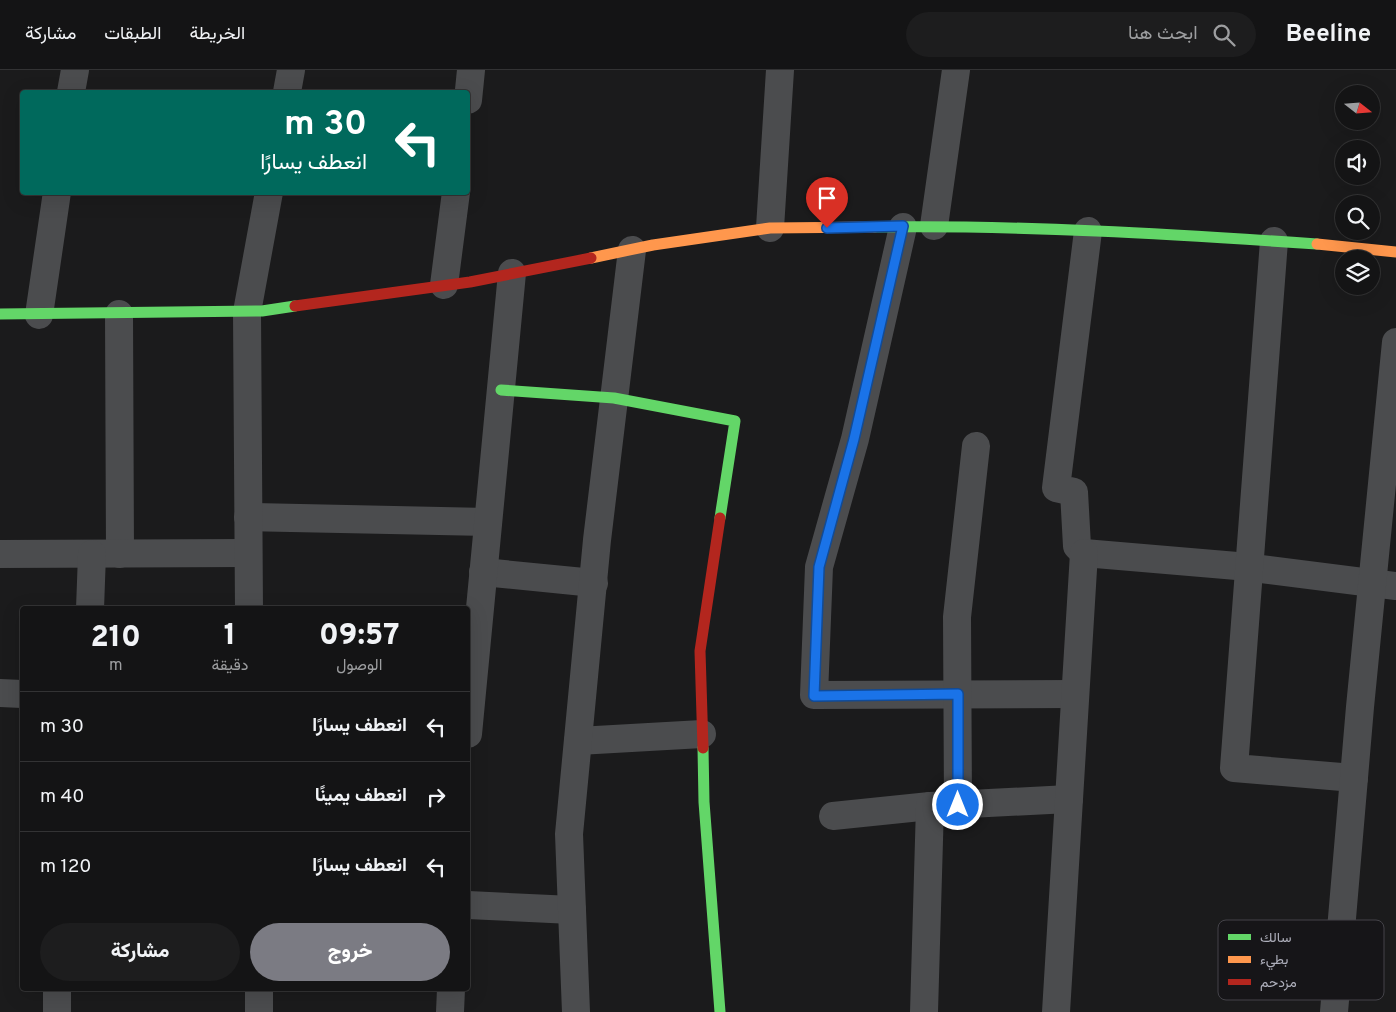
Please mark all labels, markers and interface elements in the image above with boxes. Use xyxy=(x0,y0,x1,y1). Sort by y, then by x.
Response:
search box xyxy=(906,12,1256,57)
text: Beeline xyxy=(1286,20,1371,50)
icon: search xyxy=(1210,21,1238,49)
text: ابحث هنا xyxy=(1128,22,1198,46)
text: مشاركة xyxy=(25,23,76,46)
text: الطبقات xyxy=(104,23,161,46)
text: الخريطة xyxy=(189,23,245,46)
north arrow xyxy=(1335,85,1380,130)
map controls xyxy=(1335,85,1380,295)
text: 30 m xyxy=(284,103,367,147)
icon: left xyxy=(385,110,450,175)
button: sound xyxy=(1335,140,1380,185)
text: انعطف يسارًا xyxy=(260,150,367,177)
pin xyxy=(806,177,848,228)
icon: arrive xyxy=(813,184,841,212)
button: search xyxy=(1335,195,1380,240)
button: layers xyxy=(1335,250,1380,295)
text: 1 xyxy=(224,618,236,655)
text: 09:57 xyxy=(319,618,400,655)
text: 210 xyxy=(91,620,141,657)
text: m xyxy=(109,656,123,676)
text: دقيقة xyxy=(211,656,249,676)
text: الوصول xyxy=(336,656,382,676)
icon: left xyxy=(422,713,450,741)
text: انعطف يسارًا xyxy=(312,714,407,738)
text: 30 m xyxy=(40,715,84,739)
position arrow xyxy=(931,778,983,830)
icon: right xyxy=(422,783,450,811)
text: انعطف يمينًا xyxy=(315,784,407,808)
text: 40 m xyxy=(40,785,85,809)
icon: left xyxy=(422,853,450,881)
text: انعطف يسارًا xyxy=(312,854,407,878)
text: 120 m xyxy=(40,855,91,879)
legend xyxy=(1218,920,1384,1000)
button: مشاركة xyxy=(40,923,240,981)
button: خروج xyxy=(250,923,450,981)
text: سالك xyxy=(1260,930,1291,947)
text: بطيء xyxy=(1260,952,1288,971)
text: مزدحم xyxy=(1260,975,1297,992)

